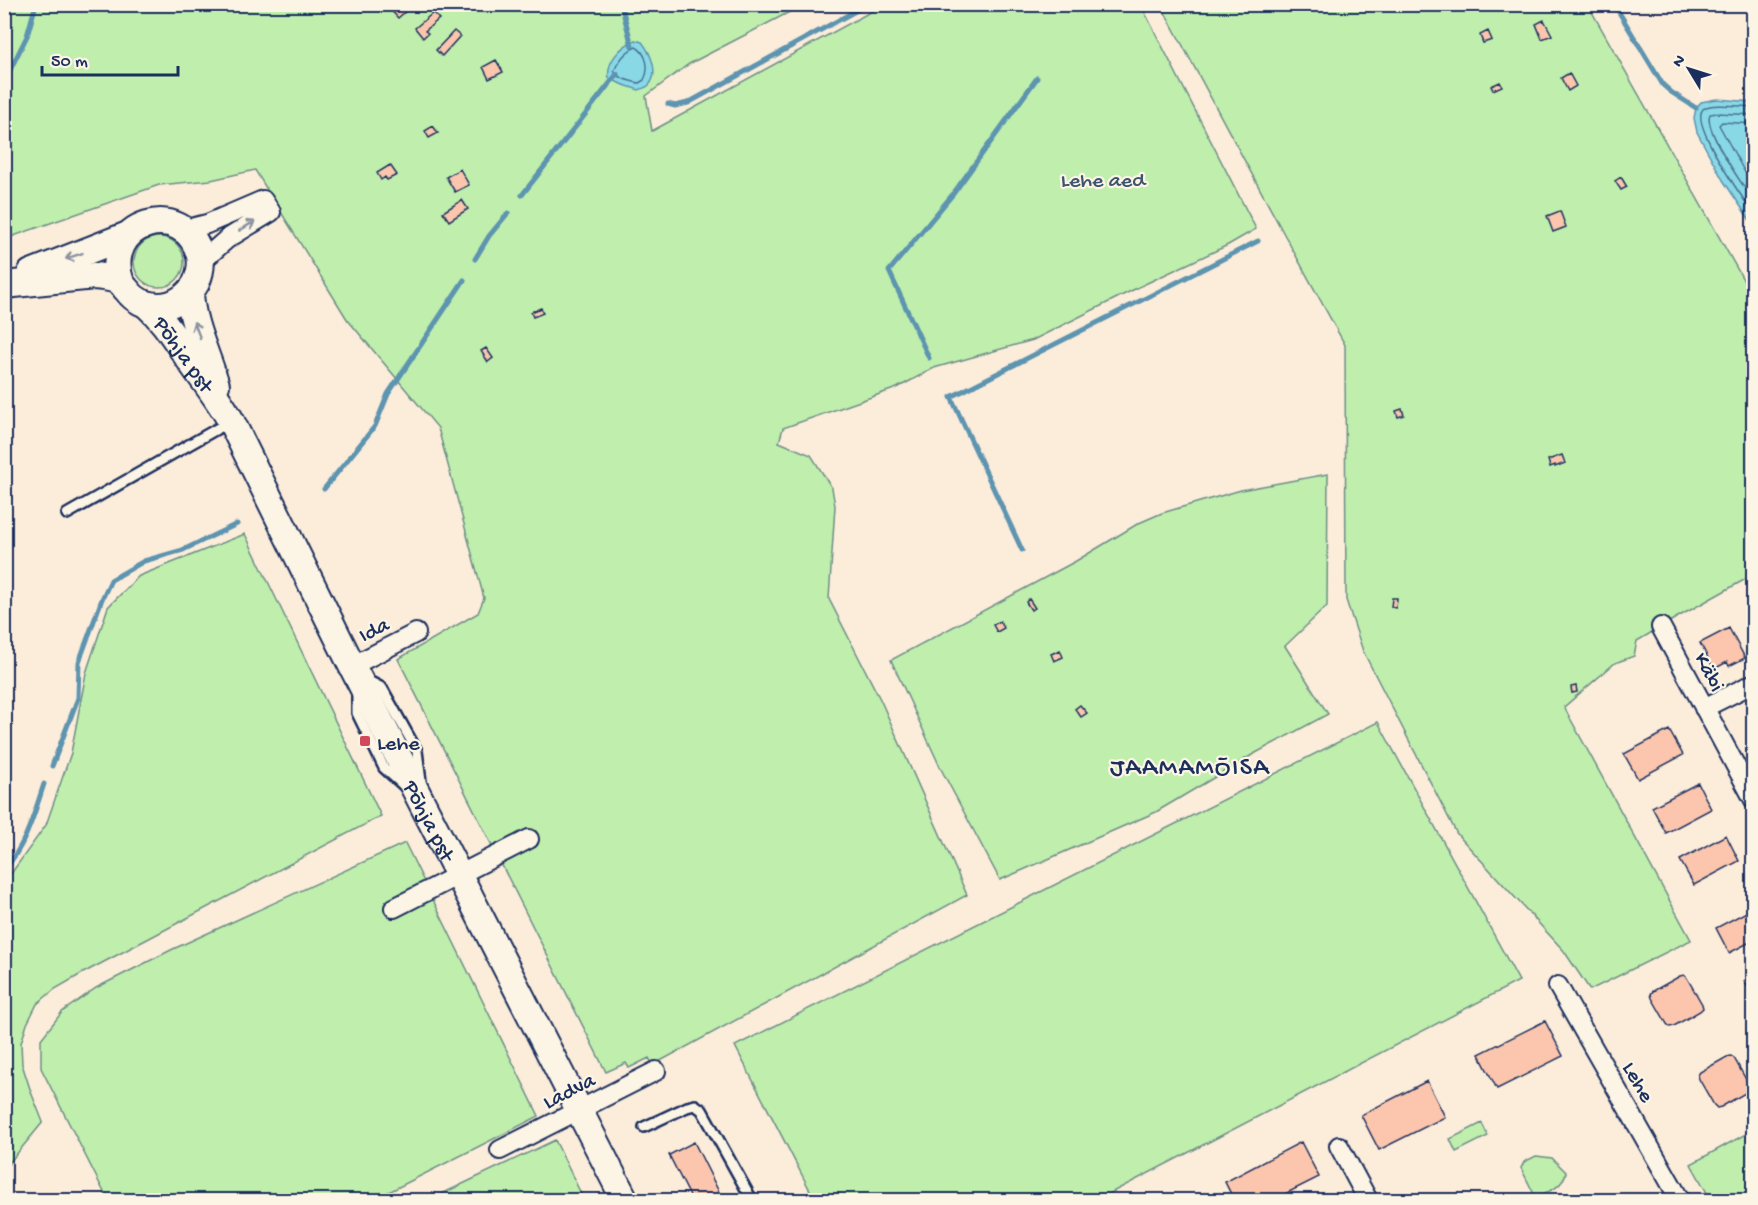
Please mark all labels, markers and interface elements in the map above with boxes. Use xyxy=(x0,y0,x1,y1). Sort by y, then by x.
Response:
scale bar xyxy=(42,39,178,77)
north arrow xyxy=(1659,39,1719,99)
text: 50 m xyxy=(51,52,88,73)
text: N xyxy=(1669,52,1691,72)
park label: Lehe aed xyxy=(1061,169,1147,195)
one-way arrow xyxy=(238,220,255,232)
one-way arrow xyxy=(65,252,84,263)
street label: Põhja pst xyxy=(146,311,219,400)
one-way arrow xyxy=(191,321,202,340)
street label: Ida xyxy=(355,613,395,650)
street label: Käbi xyxy=(1686,649,1729,697)
place label: Lehe xyxy=(377,732,420,758)
marker: Lehe xyxy=(358,734,372,748)
district label: JAAMAMÕISA xyxy=(1110,754,1270,785)
street label: Põhja pst xyxy=(395,776,459,868)
street label: Lehe xyxy=(1615,1058,1659,1108)
street label: Ladva xyxy=(539,1068,601,1117)

